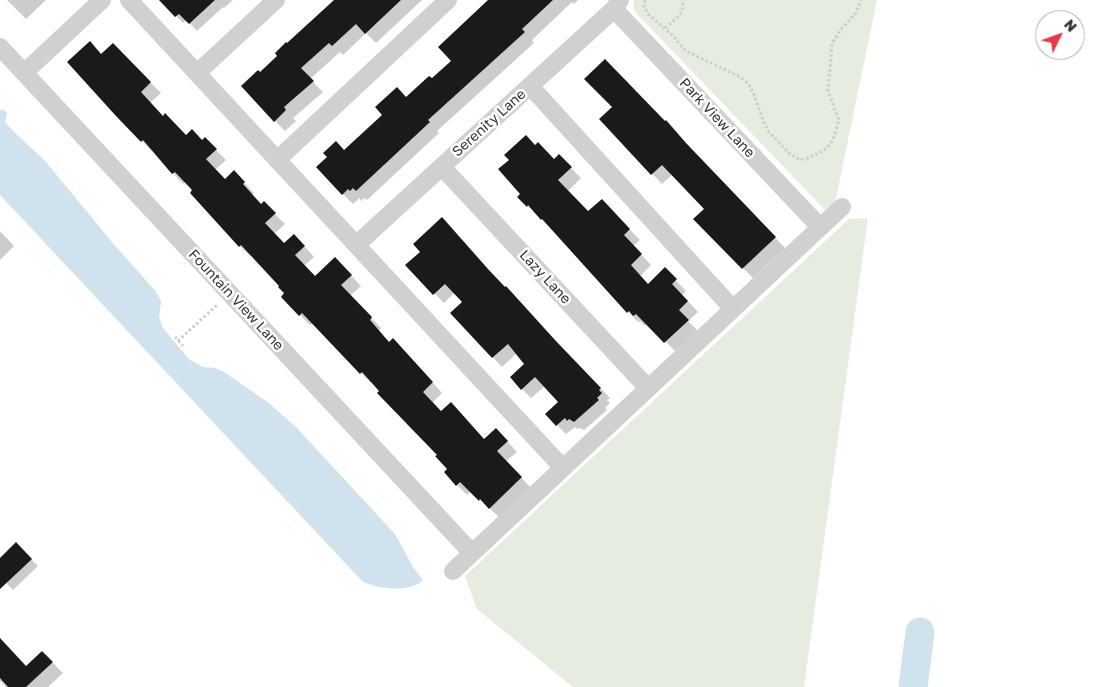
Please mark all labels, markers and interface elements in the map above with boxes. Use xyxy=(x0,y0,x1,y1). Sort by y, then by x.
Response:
north arrow xyxy=(1035,10,1085,60)
text: N xyxy=(1061,16,1081,35)
street label: Park View Lane xyxy=(676,75,758,161)
street label: Serenity Lane xyxy=(449,86,529,160)
street label: Fountain View Lane xyxy=(185,246,287,354)
street label: Lazy Lane xyxy=(516,247,574,307)

